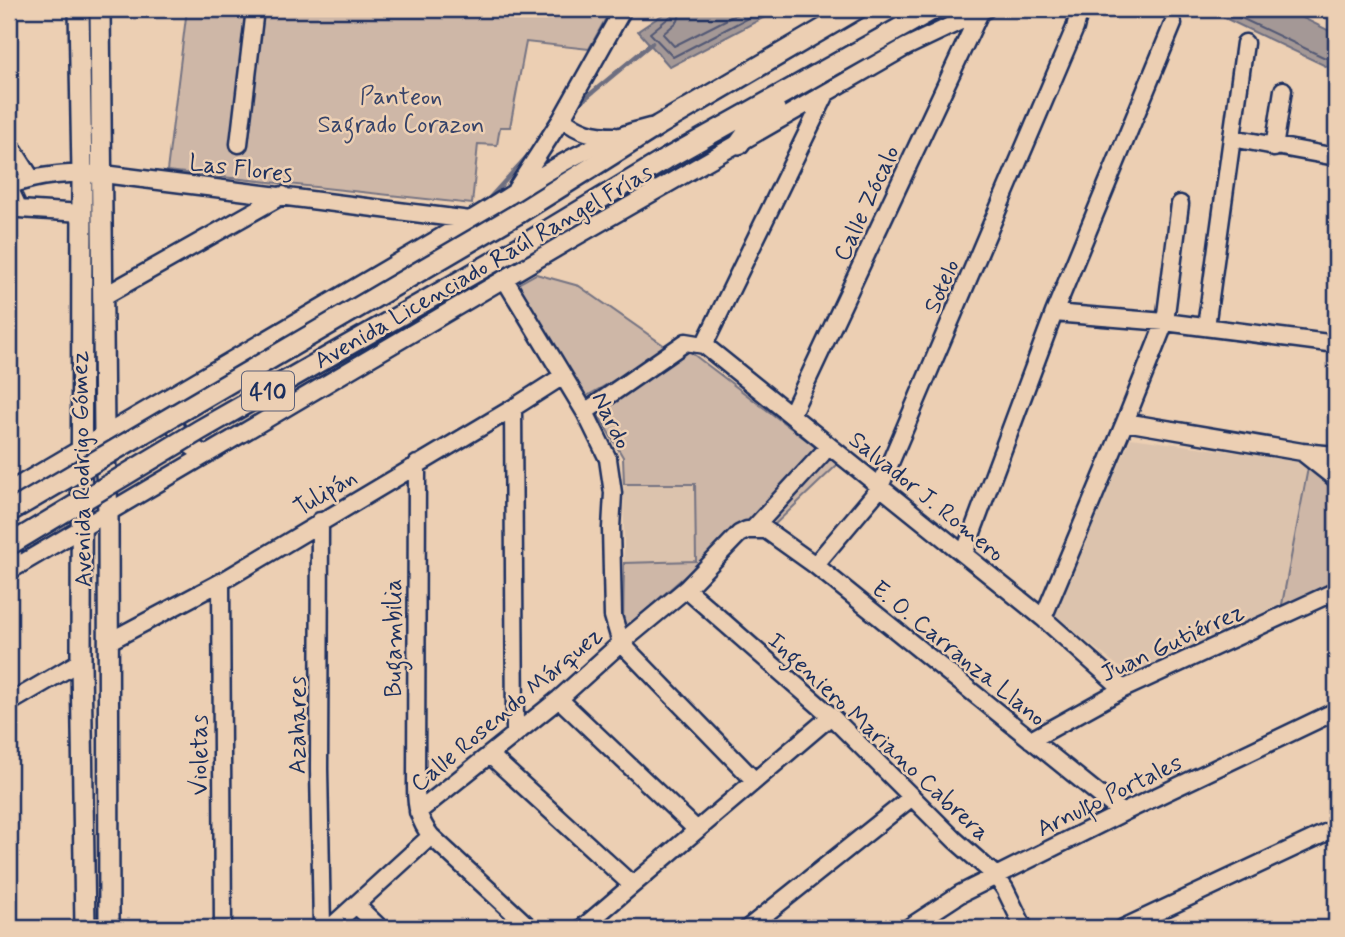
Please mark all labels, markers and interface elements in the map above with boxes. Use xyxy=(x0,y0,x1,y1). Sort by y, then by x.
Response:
park label: Panteon Sagrado Corazon xyxy=(318,82,484,144)
street label: Calle Zócalo xyxy=(827,141,908,266)
street label: Las Flores xyxy=(187,148,294,191)
street label: Avenida Licenciado Raúl Rangel Frías xyxy=(309,157,659,377)
street label: Sotelo xyxy=(917,255,968,318)
street label: Avenida Rodrigo Gómez xyxy=(65,350,100,588)
road number: 410 xyxy=(242,372,294,410)
street label: Nardo xyxy=(584,387,638,454)
street label: Salvador J. Romero xyxy=(842,425,1010,570)
street label: Tulipán xyxy=(288,462,363,524)
street label: E. O. Carranza Llano xyxy=(864,574,1052,734)
street label: Bugambilia xyxy=(379,579,413,697)
street label: Juan Gutiérrez xyxy=(1096,597,1249,690)
street label: Calle Rosendo Márquez xyxy=(405,621,609,800)
street label: Ingeniero Mariano Cabrera xyxy=(758,626,996,851)
street label: Azahares xyxy=(283,675,314,774)
street label: Violetas xyxy=(185,714,216,795)
street label: Arnulfo Portales xyxy=(1032,748,1189,847)

